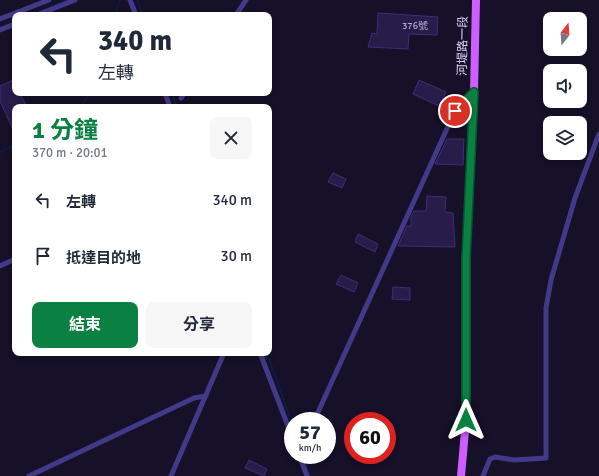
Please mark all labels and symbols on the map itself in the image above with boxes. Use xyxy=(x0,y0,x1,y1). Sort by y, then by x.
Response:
north arrow xyxy=(543,12,587,56)
street label: 河堤路一段 xyxy=(455,16,471,76)
house number: 376號 xyxy=(402,20,428,32)
pin xyxy=(438,94,472,128)
position arrow xyxy=(445,399,487,441)
speed limit sign: 60 xyxy=(344,412,396,464)

